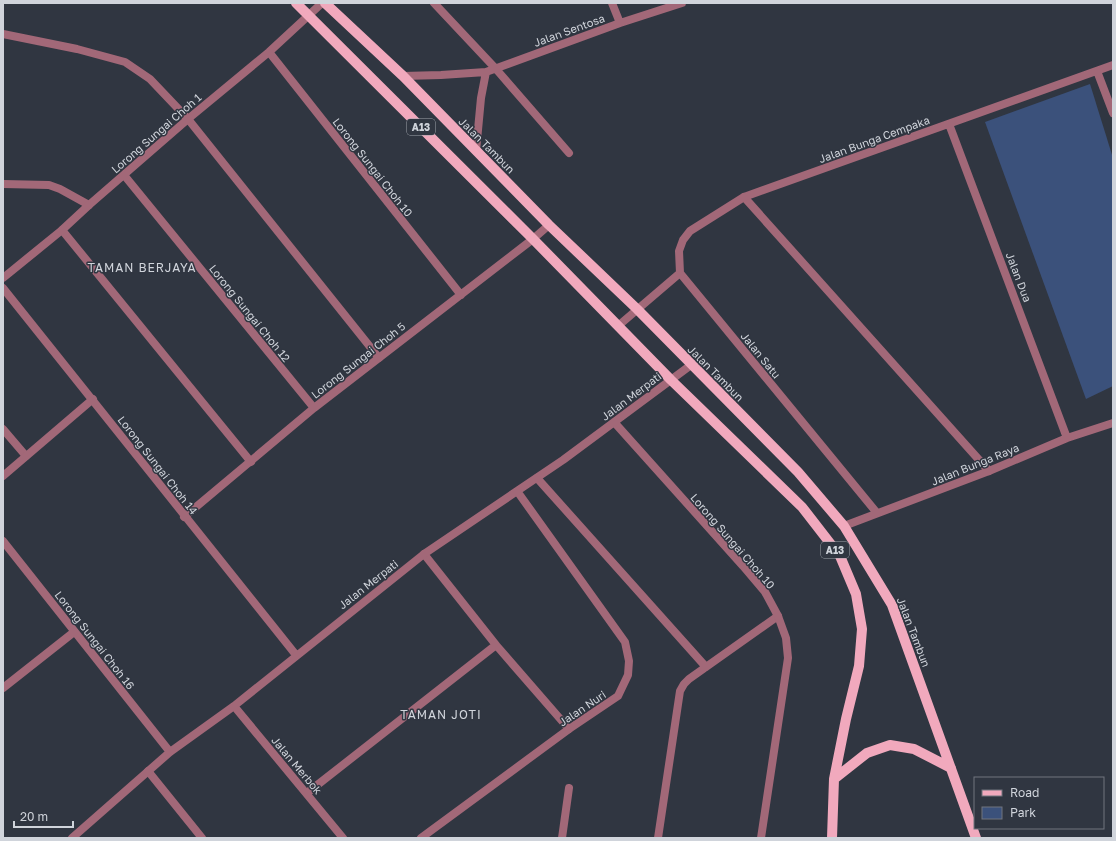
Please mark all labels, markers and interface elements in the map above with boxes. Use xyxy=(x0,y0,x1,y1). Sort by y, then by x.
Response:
street label: Jalan Sentosa xyxy=(532,11,606,49)
street label: Lorong Sungai Choh 1 xyxy=(108,90,204,176)
street label: Jalan Bunga Cempaka xyxy=(817,113,931,165)
street label: Jalan Tambun xyxy=(456,114,518,176)
street label: Lorong Sungai Choh 10 xyxy=(330,115,416,219)
road number: A13 xyxy=(407,119,435,135)
street label: Jalan Dua xyxy=(1004,250,1034,304)
district label: TAMAN BERJAYA xyxy=(87,260,197,275)
street label: Lorong Sungai Choh 12 xyxy=(207,262,293,364)
street label: Lorong Sungai Choh 5 xyxy=(308,319,408,401)
street label: Jalan Satu xyxy=(738,329,784,381)
street label: Jalan Tambun xyxy=(685,342,747,404)
street label: Jalan Merpati xyxy=(598,369,664,423)
street label: Lorong Sungai Choh 14 xyxy=(116,413,201,517)
street label: Jalan Bunga Raya xyxy=(929,440,1021,488)
street label: Lorong Sungai Choh 10 xyxy=(688,491,778,591)
road number: A13 xyxy=(821,542,849,558)
street label: Jalan Merpati xyxy=(336,557,400,611)
street label: Lorong Sungai Choh 16 xyxy=(53,588,138,692)
street label: Jalan Tambun xyxy=(895,595,933,669)
street label: Jalan Nuri xyxy=(556,688,608,728)
district label: TAMAN JOTI xyxy=(400,707,482,722)
street label: Jalan Merbok xyxy=(269,734,325,796)
legend xyxy=(974,777,1104,829)
text: Road xyxy=(1010,785,1039,800)
scale bar xyxy=(14,803,73,829)
text: Park xyxy=(1010,805,1036,820)
text: 20 m xyxy=(20,809,48,824)

